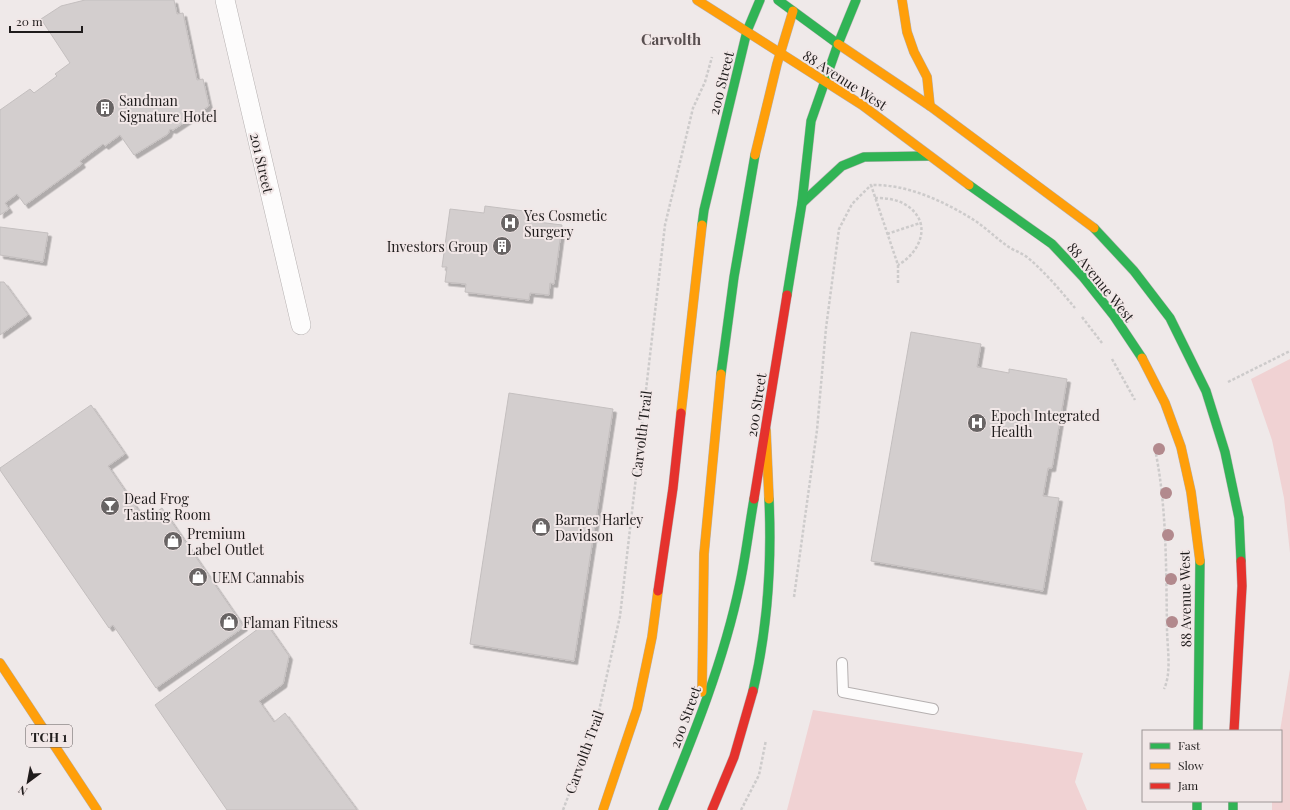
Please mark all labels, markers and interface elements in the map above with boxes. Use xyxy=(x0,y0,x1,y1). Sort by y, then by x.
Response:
scale bar xyxy=(10,8,82,34)
text: 20 m xyxy=(16,13,43,29)
district label: Carvolth xyxy=(641,29,701,49)
street label: 88 Avenue West xyxy=(799,46,892,115)
street label: 200 Street xyxy=(704,48,738,117)
place label: Sandman Signature Hotel xyxy=(119,91,217,126)
building icon: Sandman Signature Hotel xyxy=(94,97,116,119)
street label: 201 Street xyxy=(246,131,278,196)
place label: Yes Cosmetic Surgery xyxy=(523,206,607,241)
hospital icon: Yes Cosmetic Surgery xyxy=(499,212,521,234)
building icon: Investors Group xyxy=(491,235,513,257)
place label: Investors Group xyxy=(387,237,488,256)
street label: 88 Avenue West xyxy=(1063,238,1139,326)
street label: 200 Street xyxy=(742,371,771,438)
street label: Carvolth Trail xyxy=(626,389,656,479)
place label: Epoch Integrated Health xyxy=(991,406,1100,441)
hospital icon: Epoch Integrated Health xyxy=(966,412,988,434)
place label: Dead Frog Tasting Room xyxy=(124,489,211,524)
bar icon: Dead Frog Tasting Room xyxy=(99,495,121,517)
place label: Barnes Harley Davidson xyxy=(555,510,643,545)
shop icon: Barnes Harley Davidson xyxy=(530,516,552,538)
place label: Premium Label Outlet xyxy=(187,524,265,559)
shop icon: Premium Label Outlet xyxy=(162,530,184,552)
street label: 88 Avenue West xyxy=(1175,549,1195,648)
shop icon: UEM Cannabis xyxy=(187,566,209,588)
place label: UEM Cannabis xyxy=(212,568,304,587)
shop icon: Flaman Fitness xyxy=(218,611,240,633)
place label: Flaman Fitness xyxy=(243,613,338,632)
street label: 200 Street xyxy=(665,682,705,751)
street label: Carvolth Trail xyxy=(560,708,608,796)
road number: TCH 1 xyxy=(26,725,72,747)
legend xyxy=(1142,730,1282,802)
text: Fast xyxy=(1178,737,1201,753)
text: Slow xyxy=(1178,757,1204,773)
north arrow xyxy=(8,762,48,802)
text: Jam xyxy=(1177,777,1199,793)
text: N xyxy=(15,782,30,799)

